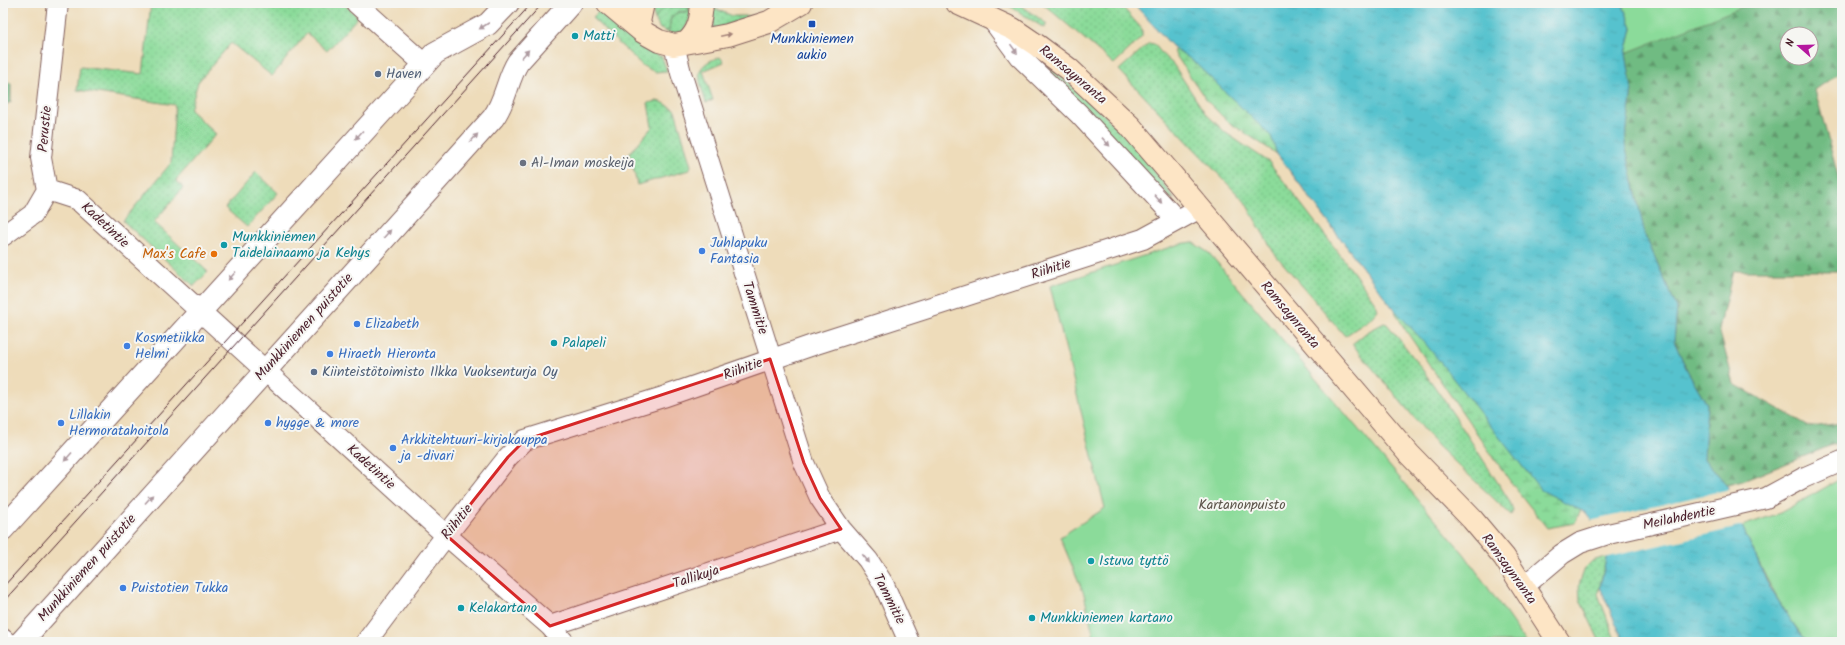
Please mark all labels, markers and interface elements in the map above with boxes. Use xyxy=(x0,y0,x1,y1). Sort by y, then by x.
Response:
marker: Munkkiniemen aukio xyxy=(807,19,817,29)
one-way arrow xyxy=(479,22,489,30)
place label: Matti xyxy=(583,25,615,47)
north arrow xyxy=(1779,26,1819,66)
place label: Munkkiniemen aukio xyxy=(770,28,854,66)
marker: Matti xyxy=(570,31,580,41)
one-way arrow xyxy=(720,32,732,38)
text: N xyxy=(1781,37,1800,49)
street label: Ramsaynranta xyxy=(1034,40,1112,110)
one-way arrow xyxy=(1010,44,1018,54)
one-way arrow xyxy=(520,49,530,59)
place label: Haven xyxy=(386,63,422,85)
marker: Haven xyxy=(373,69,383,79)
street label: Perustie xyxy=(32,104,58,153)
one-way arrow xyxy=(355,131,364,140)
one-way arrow xyxy=(470,133,479,143)
one-way arrow xyxy=(1101,138,1110,147)
place label: Al-Iman moskeija xyxy=(531,152,634,174)
marker: Al-Iman moskeija xyxy=(518,158,528,168)
one-way arrow xyxy=(1153,194,1163,204)
street label: Kadetintie xyxy=(76,197,135,254)
place label: Munkkiniemen Taidelainaamo ja Kehys xyxy=(232,226,370,264)
one-way arrow xyxy=(382,230,391,239)
place label: Juhlapuku Fantasia xyxy=(710,232,768,270)
marker: Munkkiniemen Taidelainaamo ja Kehys xyxy=(219,240,229,250)
place label: Max's Cafe xyxy=(142,243,207,265)
marker: Juhlapuku Fantasia xyxy=(697,246,707,256)
marker: Max's Cafe xyxy=(209,249,219,259)
street label: Riihitie xyxy=(1028,252,1074,286)
street label: Munkkiniemen puistotie xyxy=(249,268,359,386)
one-way arrow xyxy=(228,271,237,280)
street label: Ramsaynranta xyxy=(1255,276,1325,354)
street label: Tammitie xyxy=(736,279,774,338)
place label: Elizabeth xyxy=(365,313,419,335)
marker: Elizabeth xyxy=(352,319,362,329)
place label: Kosmetiikka Helmi xyxy=(135,327,205,365)
place label: Palapeli xyxy=(562,332,607,354)
marker: Palapeli xyxy=(549,338,559,348)
marker: Kosmetiikka Helmi xyxy=(122,341,132,351)
place label: Hiraeth Hieronta xyxy=(338,343,436,365)
marker: Hiraeth Hieronta xyxy=(325,349,335,359)
street label: Riihitie xyxy=(720,351,767,386)
place label: Kiinteistötoimisto Ilkka Vuoksenturja Oy xyxy=(322,361,558,383)
marker: Kiinteistötoimisto Ilkka Vuoksenturja Oy xyxy=(309,367,319,377)
place label: Lillakin Hermoratahoitola xyxy=(69,404,169,442)
place label: hygge & more xyxy=(276,412,360,434)
marker: Lillakin Hermoratahoitola xyxy=(56,418,66,428)
marker: hygge & more xyxy=(263,418,273,428)
place label: Arkkitehtuuri-kirjakauppa ja -divari xyxy=(397,429,548,467)
street label: Kadetintie xyxy=(342,439,401,496)
marker: Arkkitehtuuri-kirjakauppa ja -divari xyxy=(388,443,398,453)
one-way arrow xyxy=(64,452,73,462)
one-way arrow xyxy=(145,494,154,504)
park label: Kartanonpuisto xyxy=(1198,494,1286,516)
street label: Riihitie xyxy=(436,499,479,545)
street label: Meilahdentie xyxy=(1641,499,1718,536)
street label: Munkkiniemen puistotie xyxy=(32,509,142,627)
street label: Ramsaynranta xyxy=(1476,529,1542,609)
place label: Istuva tyttö xyxy=(1099,550,1169,572)
one-way arrow xyxy=(862,553,871,564)
marker: Istuva tyttö xyxy=(1086,556,1096,566)
street label: Tallikuja xyxy=(670,559,722,595)
street label: Tammitie xyxy=(867,570,912,629)
place label: Puistotien Tukka xyxy=(131,577,228,599)
marker: Puistotien Tukka xyxy=(118,583,128,593)
place label: Kelakartano xyxy=(469,597,537,619)
marker: Kelakartano xyxy=(456,603,466,613)
place label: Munkkiniemen kartano xyxy=(1040,607,1173,629)
marker: Munkkiniemen kartano xyxy=(1027,613,1037,623)

